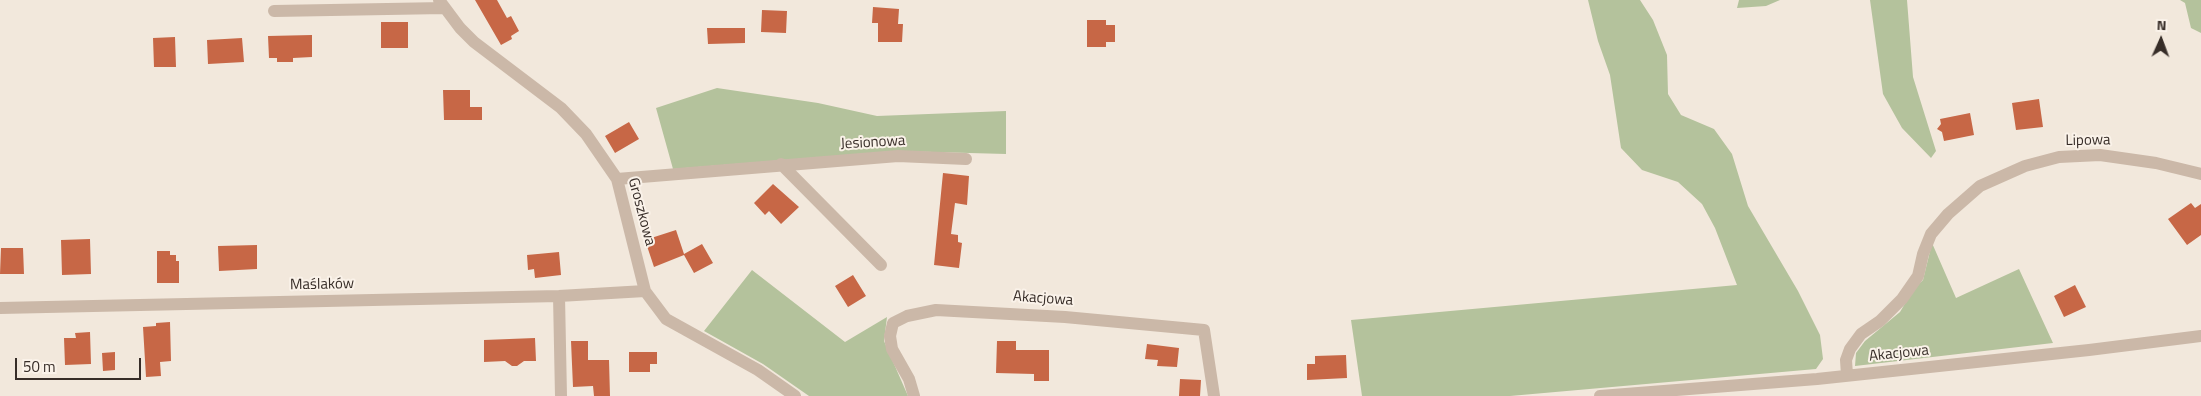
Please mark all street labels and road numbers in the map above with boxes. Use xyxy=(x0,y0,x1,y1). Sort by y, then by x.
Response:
street label: Jesionowa xyxy=(840,132,906,154)
street label: Lipowa xyxy=(2065,132,2111,150)
street label: Groszkowa xyxy=(623,176,659,248)
street label: Maślaków xyxy=(290,275,354,295)
street label: Akacjowa xyxy=(1012,288,1074,310)
street label: Akacjowa xyxy=(1868,342,1930,366)

